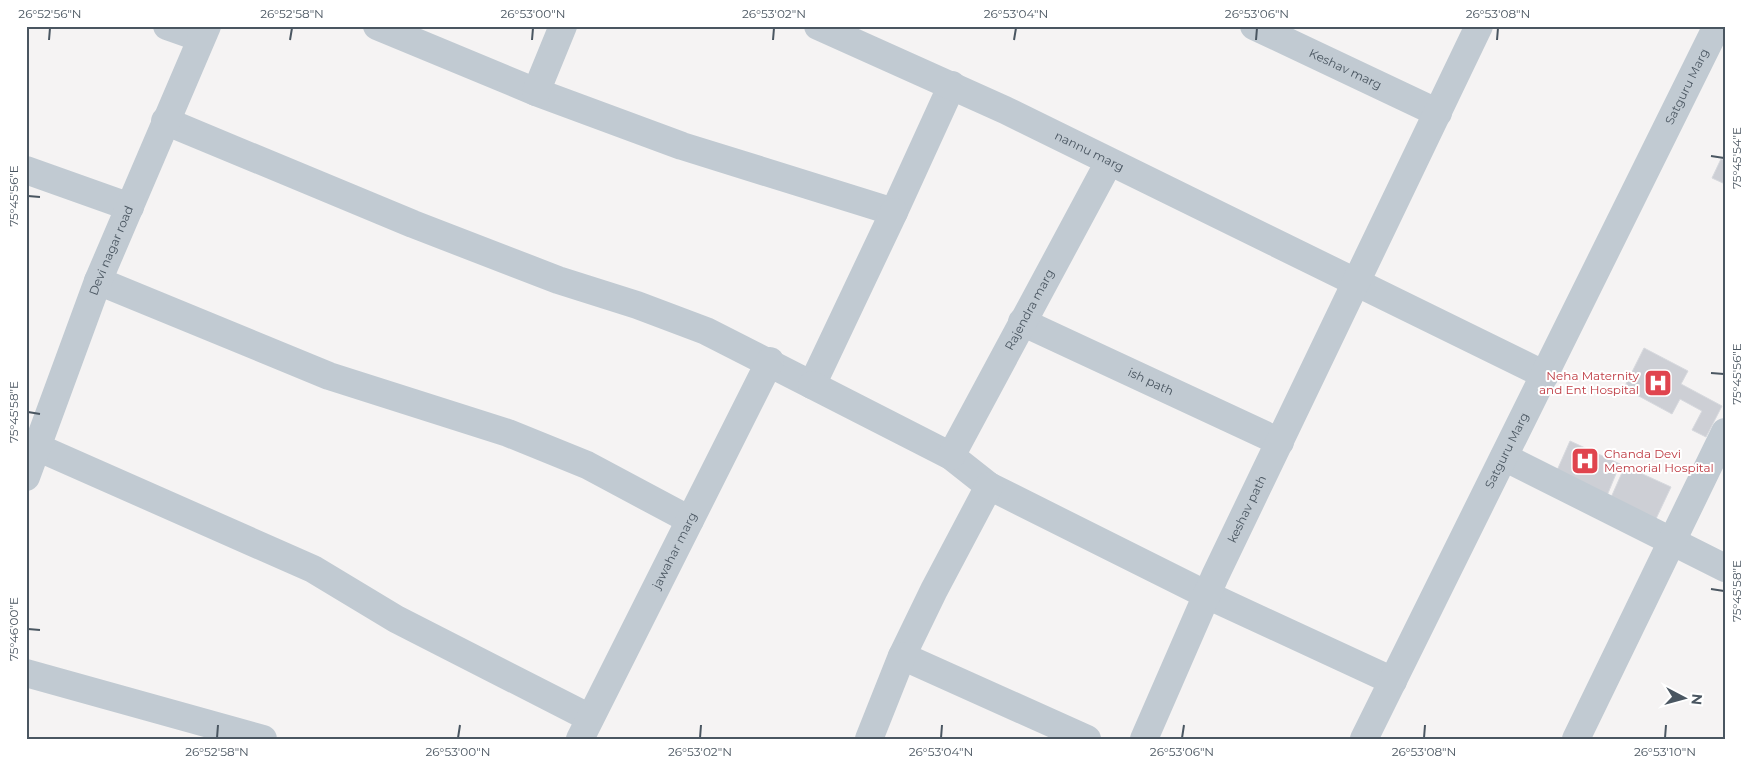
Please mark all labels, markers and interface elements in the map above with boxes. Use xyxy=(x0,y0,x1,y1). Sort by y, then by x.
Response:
text: 26°52'56"N xyxy=(18,6,82,21)
text: 26°52'58"N xyxy=(260,6,324,21)
text: 26°53'00"N xyxy=(500,6,566,21)
text: 26°53'02"N xyxy=(742,6,806,21)
text: 26°53'04"N xyxy=(984,6,1048,21)
text: 26°53'06"N xyxy=(1225,6,1289,21)
text: 26°53'08"N xyxy=(1466,6,1530,21)
street label: Keshav marg xyxy=(1307,45,1384,92)
street label: Satguru Marg xyxy=(1661,46,1712,127)
text: 75°45'54"E xyxy=(1729,127,1744,189)
street label: nannu marg xyxy=(1052,128,1127,174)
text: 75°45'56"E xyxy=(6,165,21,227)
street label: Devi nagar road xyxy=(85,203,136,297)
street label: Rajendra marg xyxy=(1001,266,1057,353)
text: 75°45'56"E xyxy=(1729,343,1744,405)
street label: ish path xyxy=(1126,364,1176,398)
place label: Neha Maternity and Ent Hospital xyxy=(1539,368,1639,397)
hospital icon: Neha Maternity and Ent Hospital xyxy=(1643,368,1673,398)
text: 75°45'58"E xyxy=(6,381,21,443)
street label: Satguru Marg xyxy=(1481,410,1532,491)
hospital icon: Chanda Devi Memorial Hospital xyxy=(1570,446,1600,476)
place label: Chanda Devi Memorial Hospital xyxy=(1604,446,1714,475)
street label: keshav path xyxy=(1224,473,1269,545)
street label: jawahar marg xyxy=(648,510,700,593)
text: 75°45'58"E xyxy=(1729,560,1744,622)
text: 75°46'00"E xyxy=(6,597,21,661)
north arrow xyxy=(1658,672,1708,722)
text: N xyxy=(1687,693,1706,706)
text: 26°52'58"N xyxy=(185,744,249,759)
text: 26°53'00"N xyxy=(425,744,491,759)
text: 26°53'02"N xyxy=(668,744,732,759)
text: 26°53'04"N xyxy=(909,744,973,759)
text: 26°53'06"N xyxy=(1150,744,1214,759)
text: 26°53'08"N xyxy=(1392,744,1456,759)
text: 26°53'10"N xyxy=(1634,744,1696,759)

